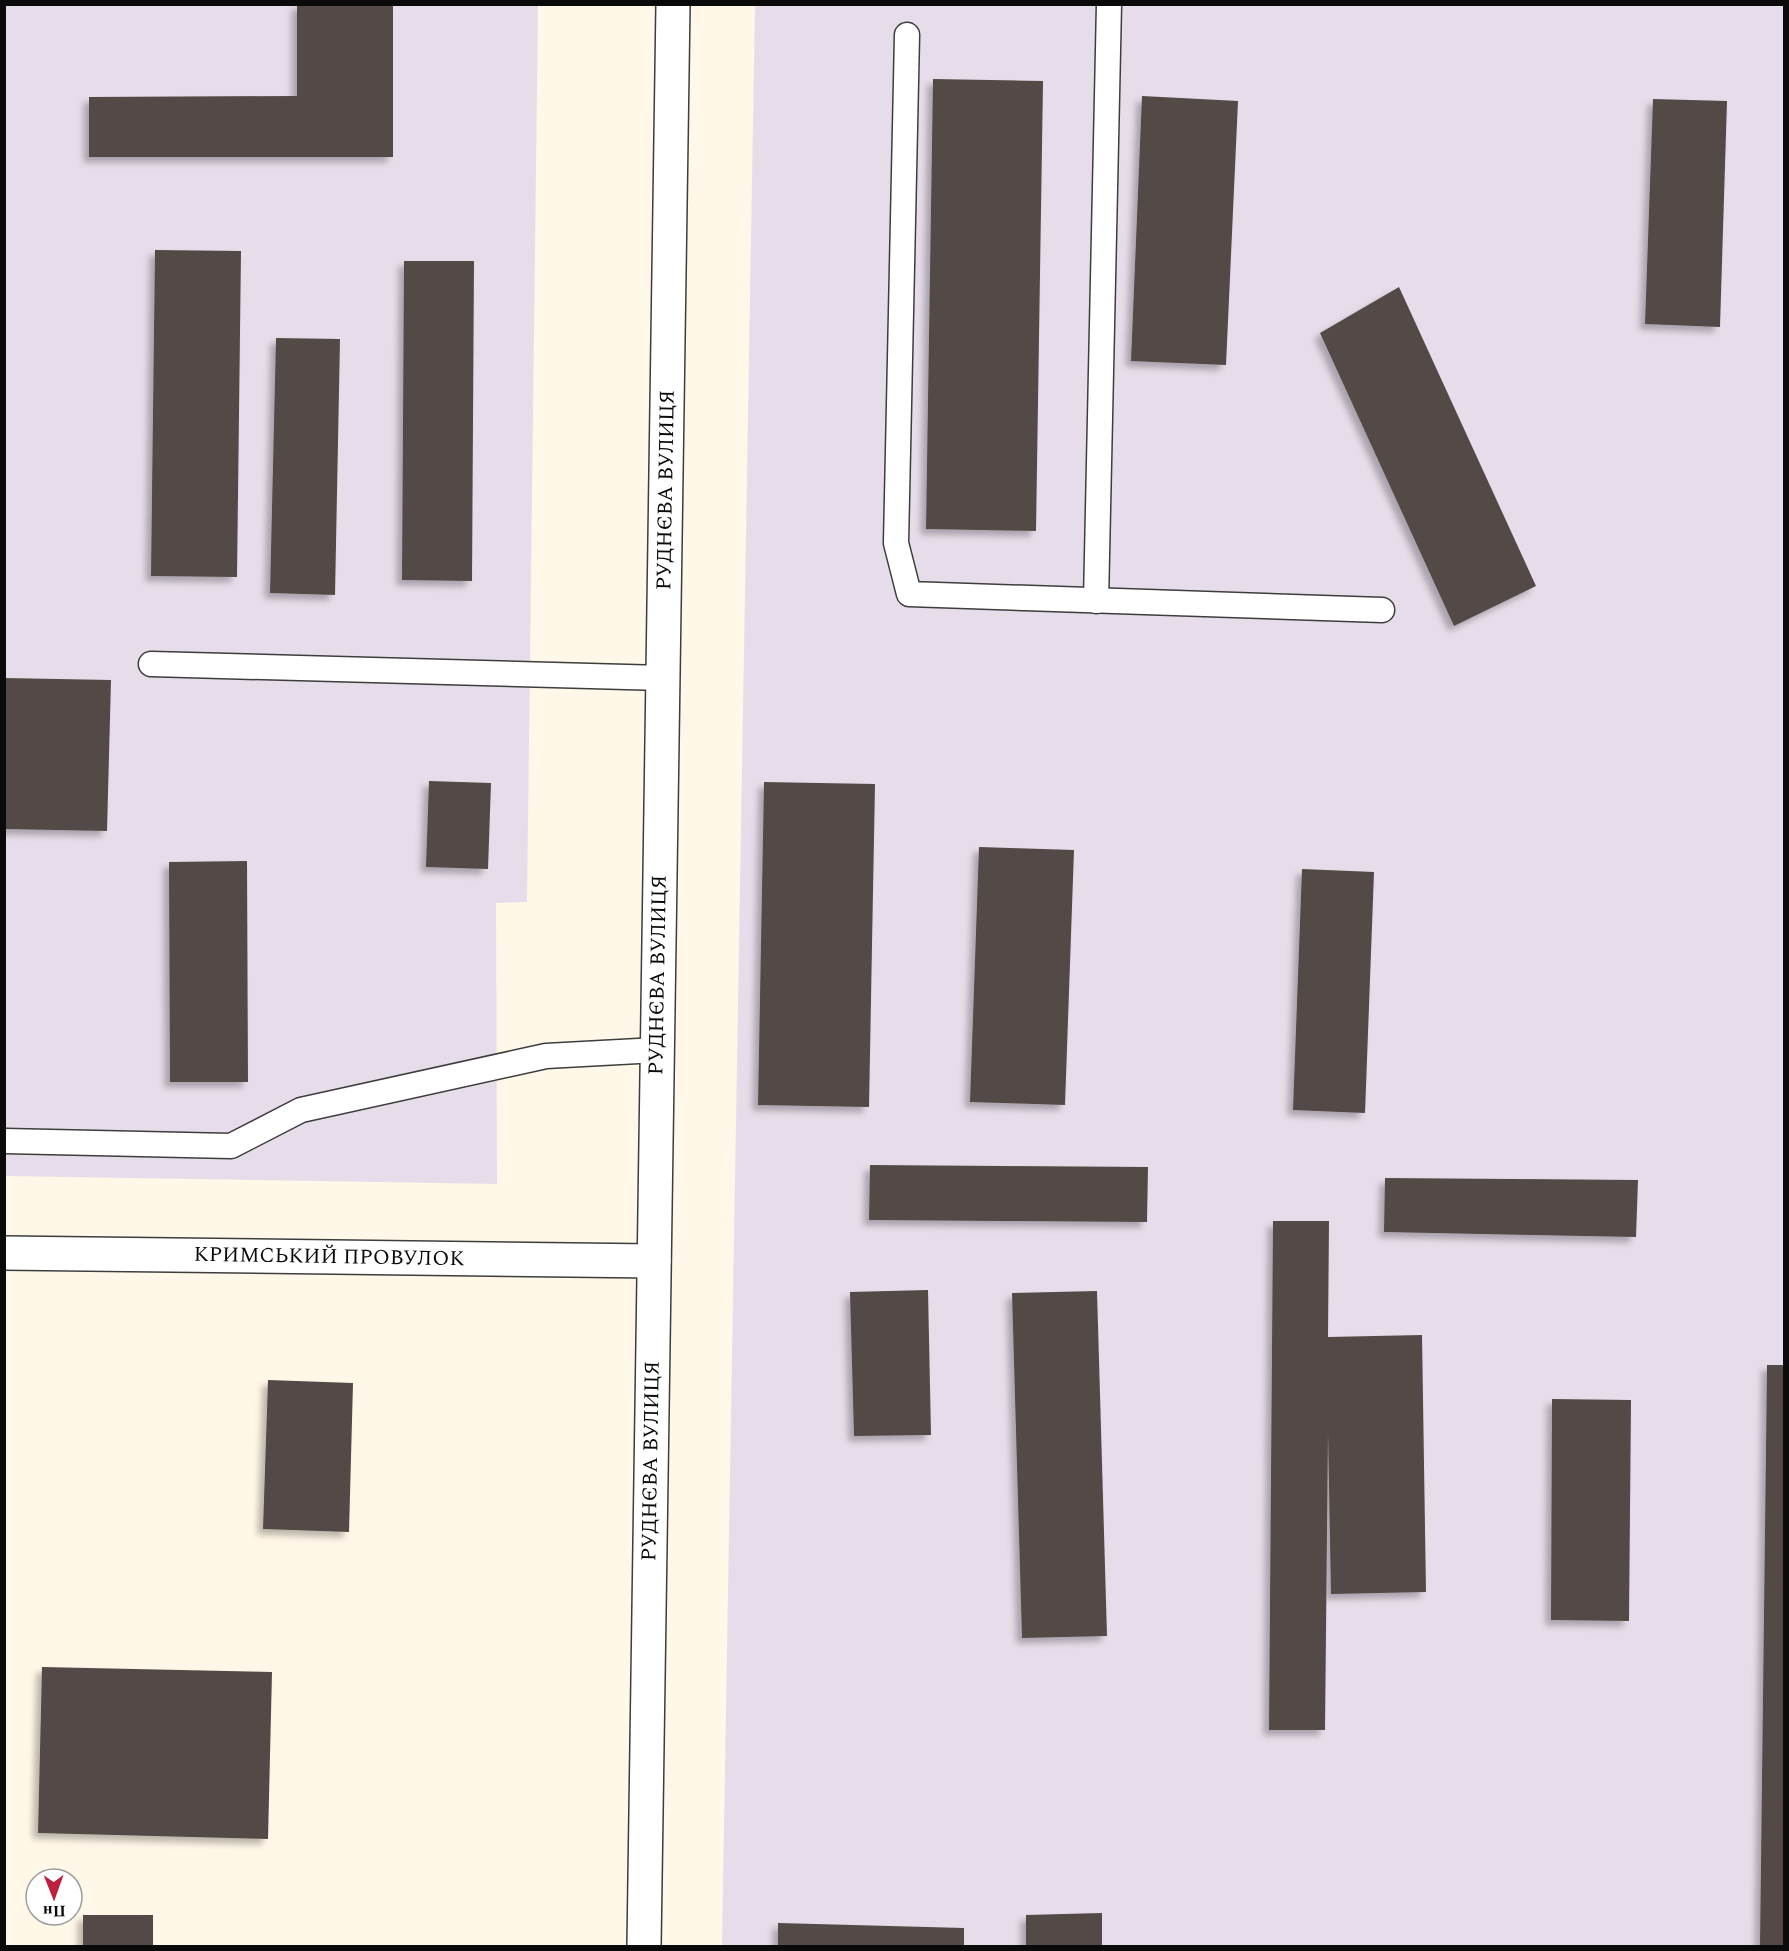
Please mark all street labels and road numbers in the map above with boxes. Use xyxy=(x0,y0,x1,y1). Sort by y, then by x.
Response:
street label: РУДНЄВА ВУЛИЦЯ xyxy=(648,390,684,590)
street label: РУДНЄВА ВУЛИЦЯ xyxy=(640,875,676,1075)
street label: КРИМСЬКИЙ ПРОВУЛОК xyxy=(193,1239,465,1275)
street label: РУДНЄВА ВУЛИЦЯ xyxy=(633,1361,669,1561)

